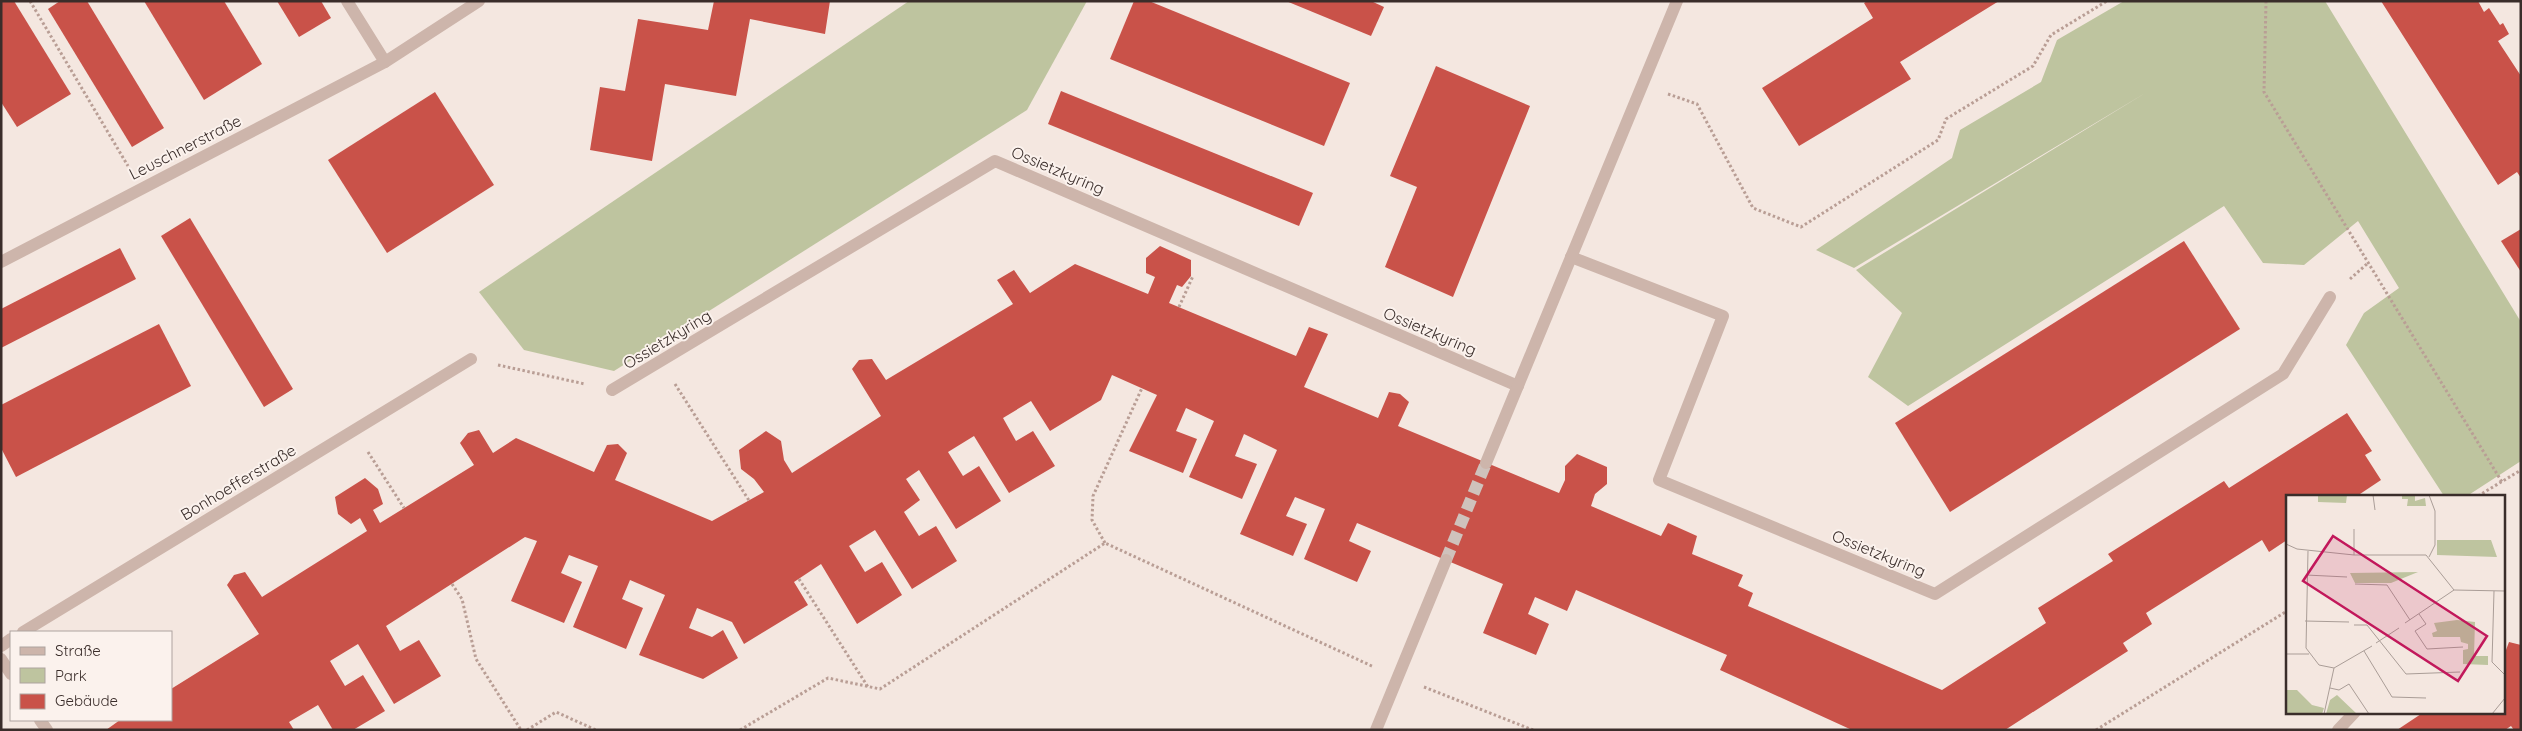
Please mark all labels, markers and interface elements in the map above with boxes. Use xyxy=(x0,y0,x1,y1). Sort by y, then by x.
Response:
street label: Leuschnerstraße xyxy=(126,110,244,184)
street label: Ossietzkyring xyxy=(1008,141,1108,199)
street label: Ossietzkyring xyxy=(1380,302,1480,360)
street label: Ossietzkyring xyxy=(619,305,715,373)
street label: Bonhoefferstraße xyxy=(177,440,299,524)
inset map xyxy=(2286,495,2504,714)
street label: Ossietzkyring xyxy=(1829,525,1929,581)
legend xyxy=(10,631,172,721)
text: Straße xyxy=(55,641,101,660)
text: Park xyxy=(55,666,87,685)
text: Gebäude xyxy=(55,691,118,710)

